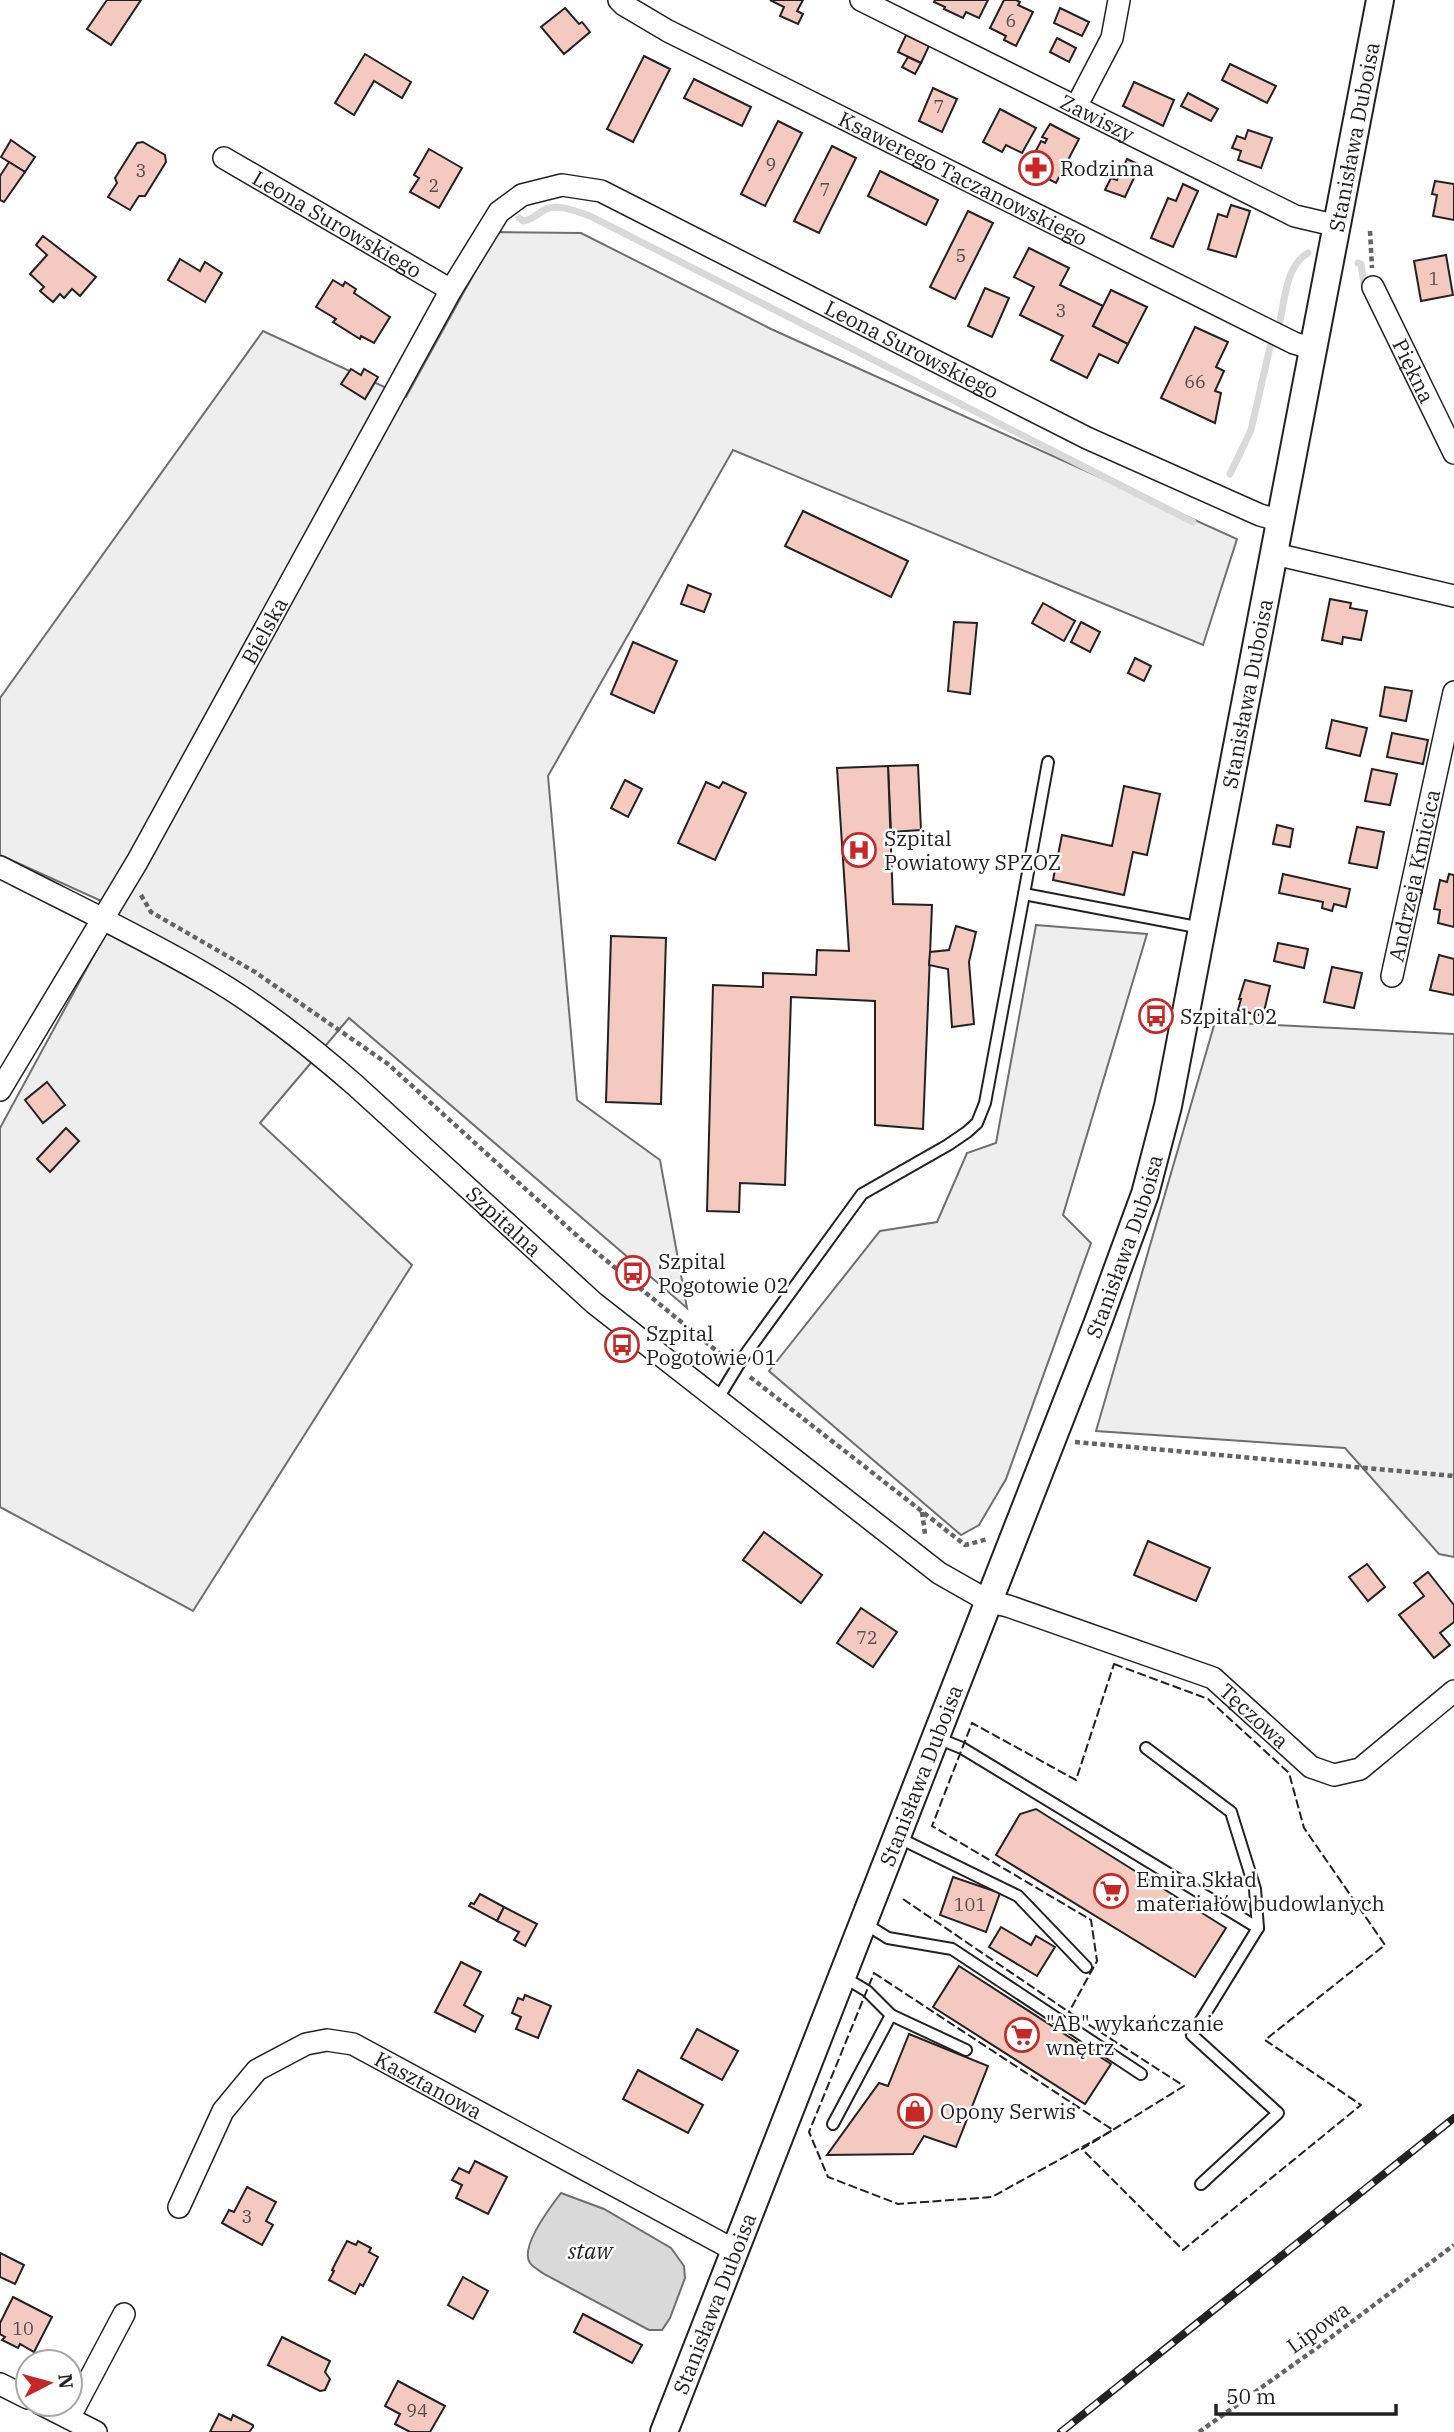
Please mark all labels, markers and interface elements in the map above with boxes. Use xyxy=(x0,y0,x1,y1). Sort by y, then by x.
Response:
house number: 6 xyxy=(1006,9,1016,32)
street label: Stanisława Duboisa xyxy=(1322,40,1386,234)
street label: Zawiszy xyxy=(1056,87,1140,148)
house number: 7 xyxy=(934,95,944,118)
street label: Ksawerego Taczanowskiego xyxy=(834,104,1092,252)
pharmacy icon: Rodzinna xyxy=(1017,149,1055,187)
house number: 9 xyxy=(766,153,776,176)
place label: Rodzinna xyxy=(1060,154,1154,182)
house number: 3 xyxy=(136,159,146,182)
street label: Leona Surowskiego xyxy=(247,164,427,284)
house number: 2 xyxy=(429,174,439,197)
house number: 7 xyxy=(820,178,830,201)
house number: 5 xyxy=(956,244,966,267)
house number: 1 xyxy=(1429,267,1439,290)
street label: Leona Surowskiego xyxy=(820,293,1004,405)
house number: 3 xyxy=(1056,299,1066,322)
street label: Piękna xyxy=(1386,334,1441,407)
house number: 66 xyxy=(1184,370,1206,393)
street label: Bielska xyxy=(234,592,294,669)
street label: Stanisława Duboisa xyxy=(1215,596,1279,791)
street label: Andrzeja Kmicica xyxy=(1382,787,1446,964)
place label: Szpital Powiatowy SPZOZ xyxy=(884,824,1061,876)
hospital icon: Szpital Powiatowy SPZOZ xyxy=(840,831,878,869)
bus stop icon: Szpital 02 xyxy=(1137,997,1175,1035)
place label: Szpital 02 xyxy=(1180,1002,1278,1030)
street label: Stanisława Duboisa xyxy=(1079,1152,1169,1342)
street label: Szpitalna xyxy=(461,1180,548,1262)
place label: Szpital Pogotowie 02 xyxy=(658,1247,789,1299)
bus stop icon: Szpital Pogotowie 02 xyxy=(614,1254,652,1292)
place label: Szpital Pogotowie 01 xyxy=(646,1319,777,1371)
bus stop icon: Szpital Pogotowie 01 xyxy=(603,1326,641,1364)
house number: 72 xyxy=(856,1626,878,1649)
street label: Tęczowa xyxy=(1214,1677,1295,1754)
street label: Stanisława Duboisa xyxy=(873,1681,969,1870)
place label: Emira Skład materiałów budowlanych xyxy=(1136,1865,1385,1917)
supermarket icon: Emira Skład materiałów budowlanych xyxy=(1092,1872,1130,1910)
house number: 101 xyxy=(954,1893,986,1916)
place label: "AB" wykańczanie wnętrz xyxy=(1046,2009,1224,2061)
supermarket icon: "AB" wykańczanie wnętrz xyxy=(1003,2016,1041,2054)
street label: Kasztanowa xyxy=(370,2044,487,2125)
shop icon: Opony Serwis xyxy=(896,2092,934,2130)
place label: Opony Serwis xyxy=(940,2097,1076,2125)
house number: 3 xyxy=(242,2205,252,2228)
street label: Stanisława Duboisa xyxy=(666,2209,762,2398)
water label: staw xyxy=(568,2235,614,2265)
street label: Lipowa xyxy=(1281,2295,1355,2359)
house number: 10 xyxy=(12,2317,34,2340)
north arrow xyxy=(14,2348,84,2418)
text: N xyxy=(53,2372,79,2390)
scale bar xyxy=(1216,2372,1396,2416)
text: 50 m xyxy=(1226,2382,1276,2410)
house number: 94 xyxy=(406,2399,428,2422)

